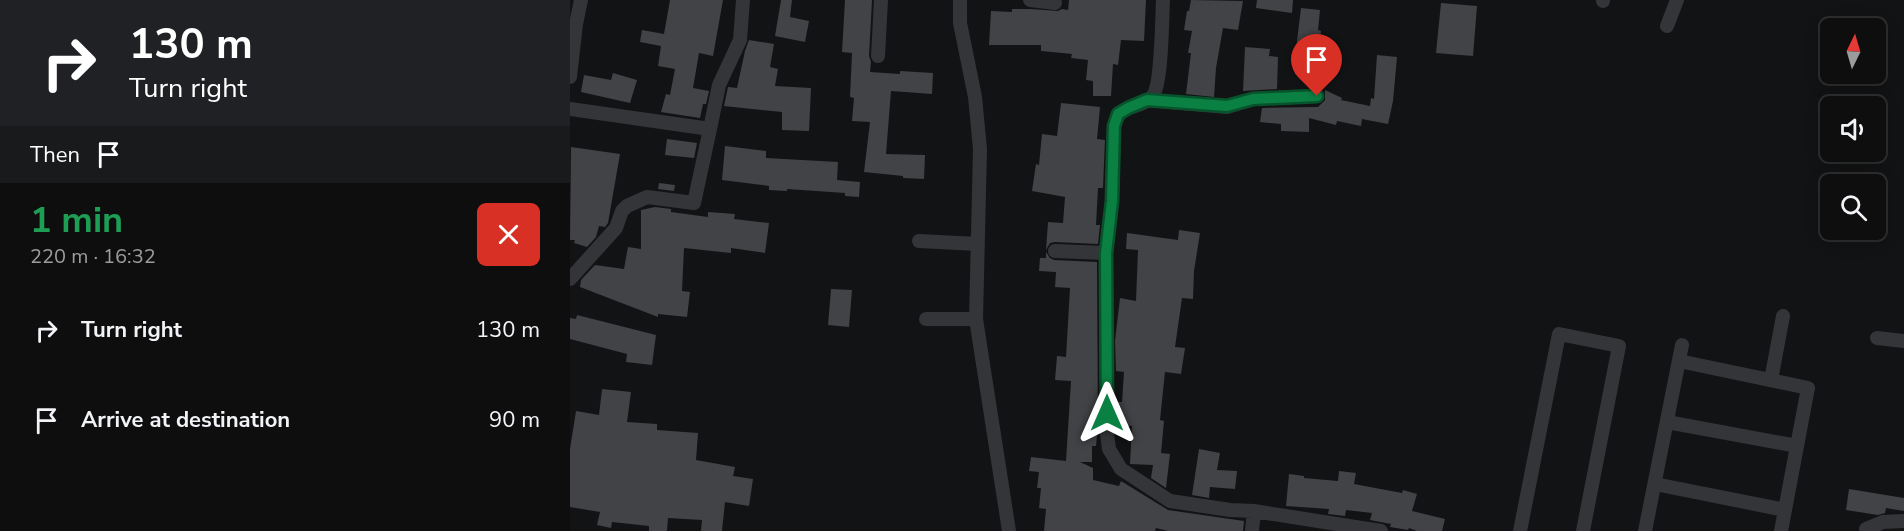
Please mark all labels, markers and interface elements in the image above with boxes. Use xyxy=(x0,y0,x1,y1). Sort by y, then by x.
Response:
text: 130 m xyxy=(129,16,253,73)
north arrow xyxy=(1820,18,1886,84)
map controls xyxy=(1820,18,1886,240)
icon: right xyxy=(30,24,108,102)
pin xyxy=(1291,34,1342,96)
icon: arrive xyxy=(1300,43,1333,76)
text: Turn right xyxy=(129,70,247,107)
button: sound xyxy=(1820,96,1886,162)
icon: arrive xyxy=(92,138,125,171)
text: Then xyxy=(30,140,80,170)
button: search xyxy=(1820,174,1886,240)
text: 1 min xyxy=(30,196,123,245)
button: close xyxy=(477,203,540,266)
text: 220 m · 16:32 xyxy=(30,243,156,270)
icon: right xyxy=(30,314,63,347)
text: Turn right xyxy=(81,315,182,345)
text: 130 m xyxy=(476,315,540,345)
position arrow xyxy=(1075,381,1139,445)
icon: arrive xyxy=(30,404,63,437)
text: Arrive at destination xyxy=(81,405,290,435)
text: 90 m xyxy=(489,405,540,435)

